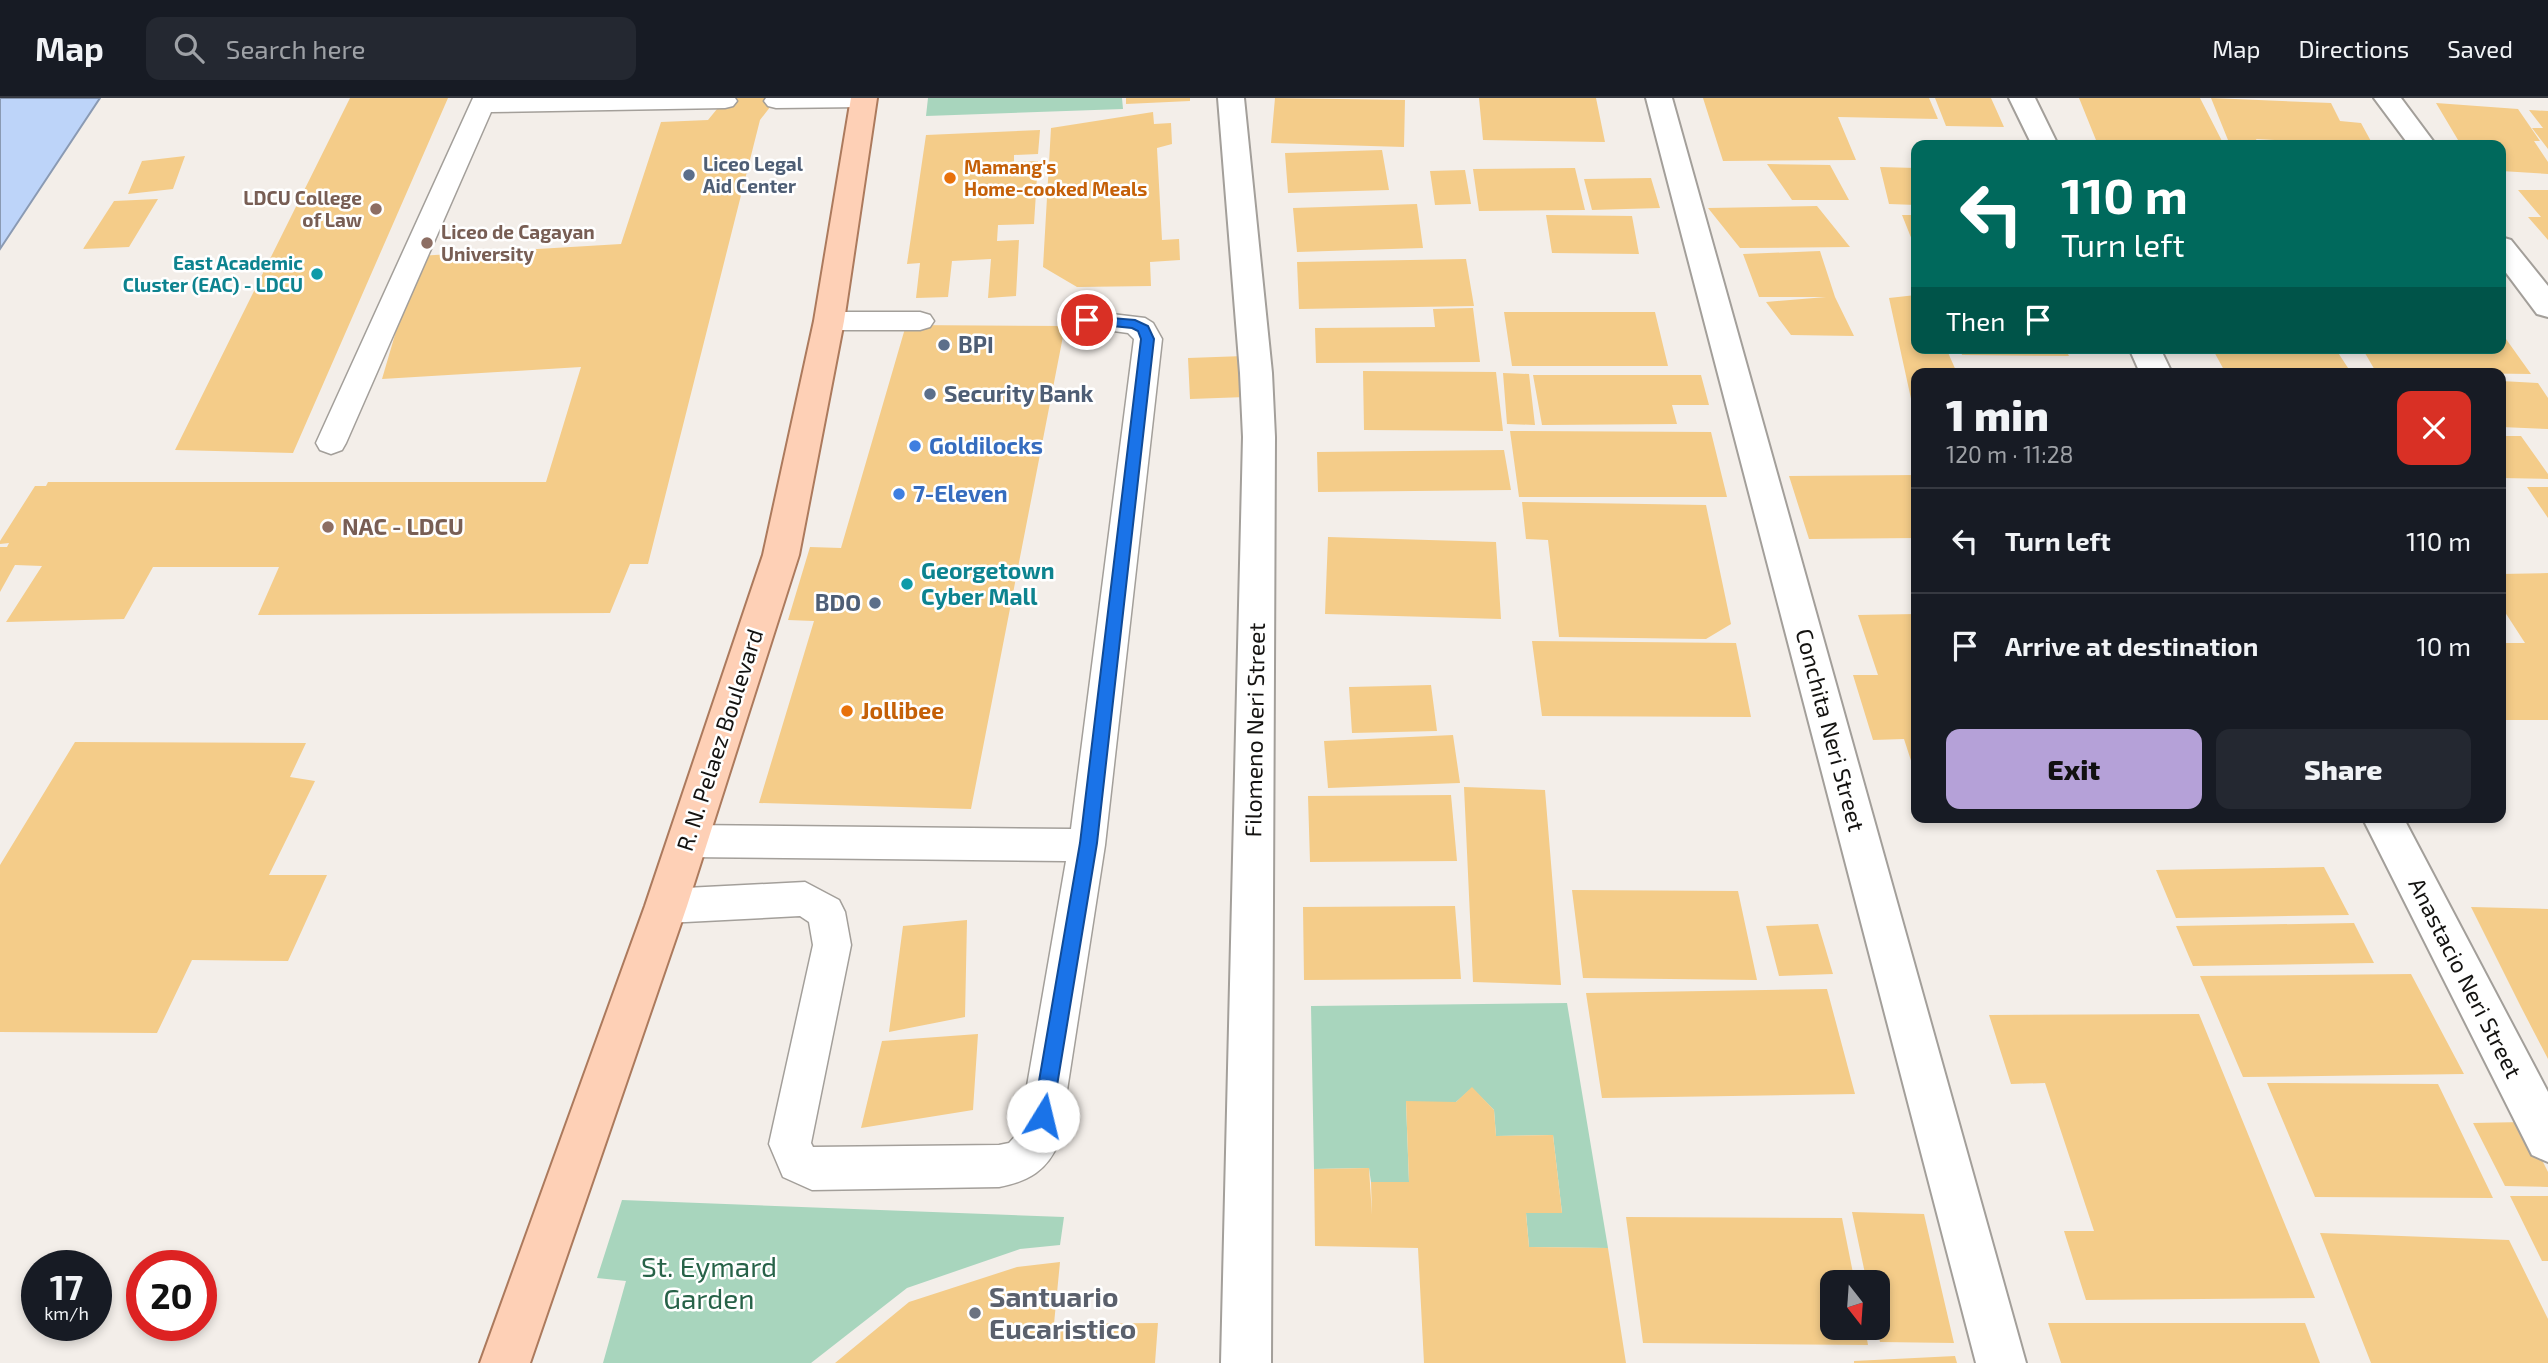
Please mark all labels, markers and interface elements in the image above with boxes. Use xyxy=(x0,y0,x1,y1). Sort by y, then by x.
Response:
search box xyxy=(146,17,636,80)
text: Map xyxy=(35,28,104,68)
icon: search xyxy=(170,29,208,67)
text: Search here xyxy=(226,33,365,64)
text: Map xyxy=(2212,34,2260,63)
text: Directions xyxy=(2298,34,2409,63)
text: Saved xyxy=(2447,34,2513,63)
place label: Liceo Legal Aid Center xyxy=(703,152,804,197)
place label: Mamang's Home-cooked Meals xyxy=(964,155,1147,200)
text: 110 m xyxy=(2061,165,2188,224)
marker: Liceo Legal Aid Center xyxy=(681,167,697,183)
icon: left xyxy=(1946,168,2037,259)
marker: Mamang's Home-cooked Meals xyxy=(942,170,958,186)
place label: LDCU College of Law xyxy=(243,186,362,231)
marker: LDCU College of Law xyxy=(368,201,384,217)
place label: Liceo de Cagayan University xyxy=(441,220,595,266)
text: Turn left xyxy=(2061,225,2185,263)
marker: Liceo de Cagayan University xyxy=(419,235,435,251)
place label: East Academic Cluster (EAC) - LDCU xyxy=(123,251,303,296)
marker: East Academic Cluster (EAC) - LDCU xyxy=(309,266,325,282)
pin xyxy=(1057,290,1117,350)
icon: arrive xyxy=(1068,301,1106,339)
icon: arrive xyxy=(2019,301,2057,339)
text: Then xyxy=(1946,305,2005,336)
place label: BPI xyxy=(958,330,994,358)
marker: BPI xyxy=(936,337,952,353)
place label: Security Bank xyxy=(944,379,1094,407)
marker: Security Bank xyxy=(922,386,938,402)
text: 1 min xyxy=(1946,389,2049,439)
button: close xyxy=(2397,391,2471,465)
place label: Goldilocks xyxy=(929,431,1043,459)
marker: Goldilocks xyxy=(907,438,923,454)
text: 120 m · 11:28 xyxy=(1946,440,2074,468)
place label: 7-Eleven xyxy=(913,479,1008,507)
marker: 7-Eleven xyxy=(891,486,907,502)
place label: NAC - LDCU xyxy=(342,512,464,540)
marker: NAC - LDCU xyxy=(320,519,336,535)
icon: left xyxy=(1946,522,1984,560)
text: Turn left xyxy=(2005,525,2111,556)
text: 110 m xyxy=(2406,525,2471,556)
place label: Georgetown Cyber Mall xyxy=(921,556,1055,610)
marker: Georgetown Cyber Mall xyxy=(899,576,915,592)
place label: BDO xyxy=(815,588,861,616)
marker: BDO xyxy=(867,595,883,611)
street label: Filomeno Neri Street xyxy=(1238,622,1270,838)
street label: R. N. Pelaez Boulevard xyxy=(670,625,768,854)
street label: Conchita Neri Street xyxy=(1790,625,1872,834)
icon: arrive xyxy=(1946,627,1984,665)
text: Arrive at destination xyxy=(2005,630,2258,661)
text: 10 m xyxy=(2416,630,2471,661)
place label: Jollibee xyxy=(861,696,944,724)
marker: Jollibee xyxy=(839,703,855,719)
button: Exit xyxy=(1946,729,2202,809)
button: Share xyxy=(2216,729,2471,809)
street label: Anastacio Neri Street xyxy=(2403,873,2529,1083)
position arrow xyxy=(1006,1079,1080,1153)
park label: St. Eymard Garden xyxy=(641,1249,777,1315)
speed limit sign: 20 xyxy=(126,1250,217,1341)
text: 17 xyxy=(50,1265,83,1307)
north arrow xyxy=(1820,1270,1890,1340)
map controls xyxy=(1820,1270,1890,1340)
place label: Santuario Eucaristico xyxy=(989,1279,1136,1345)
text: km/h xyxy=(44,1302,89,1324)
marker: Santuario Eucaristico xyxy=(967,1305,983,1321)

